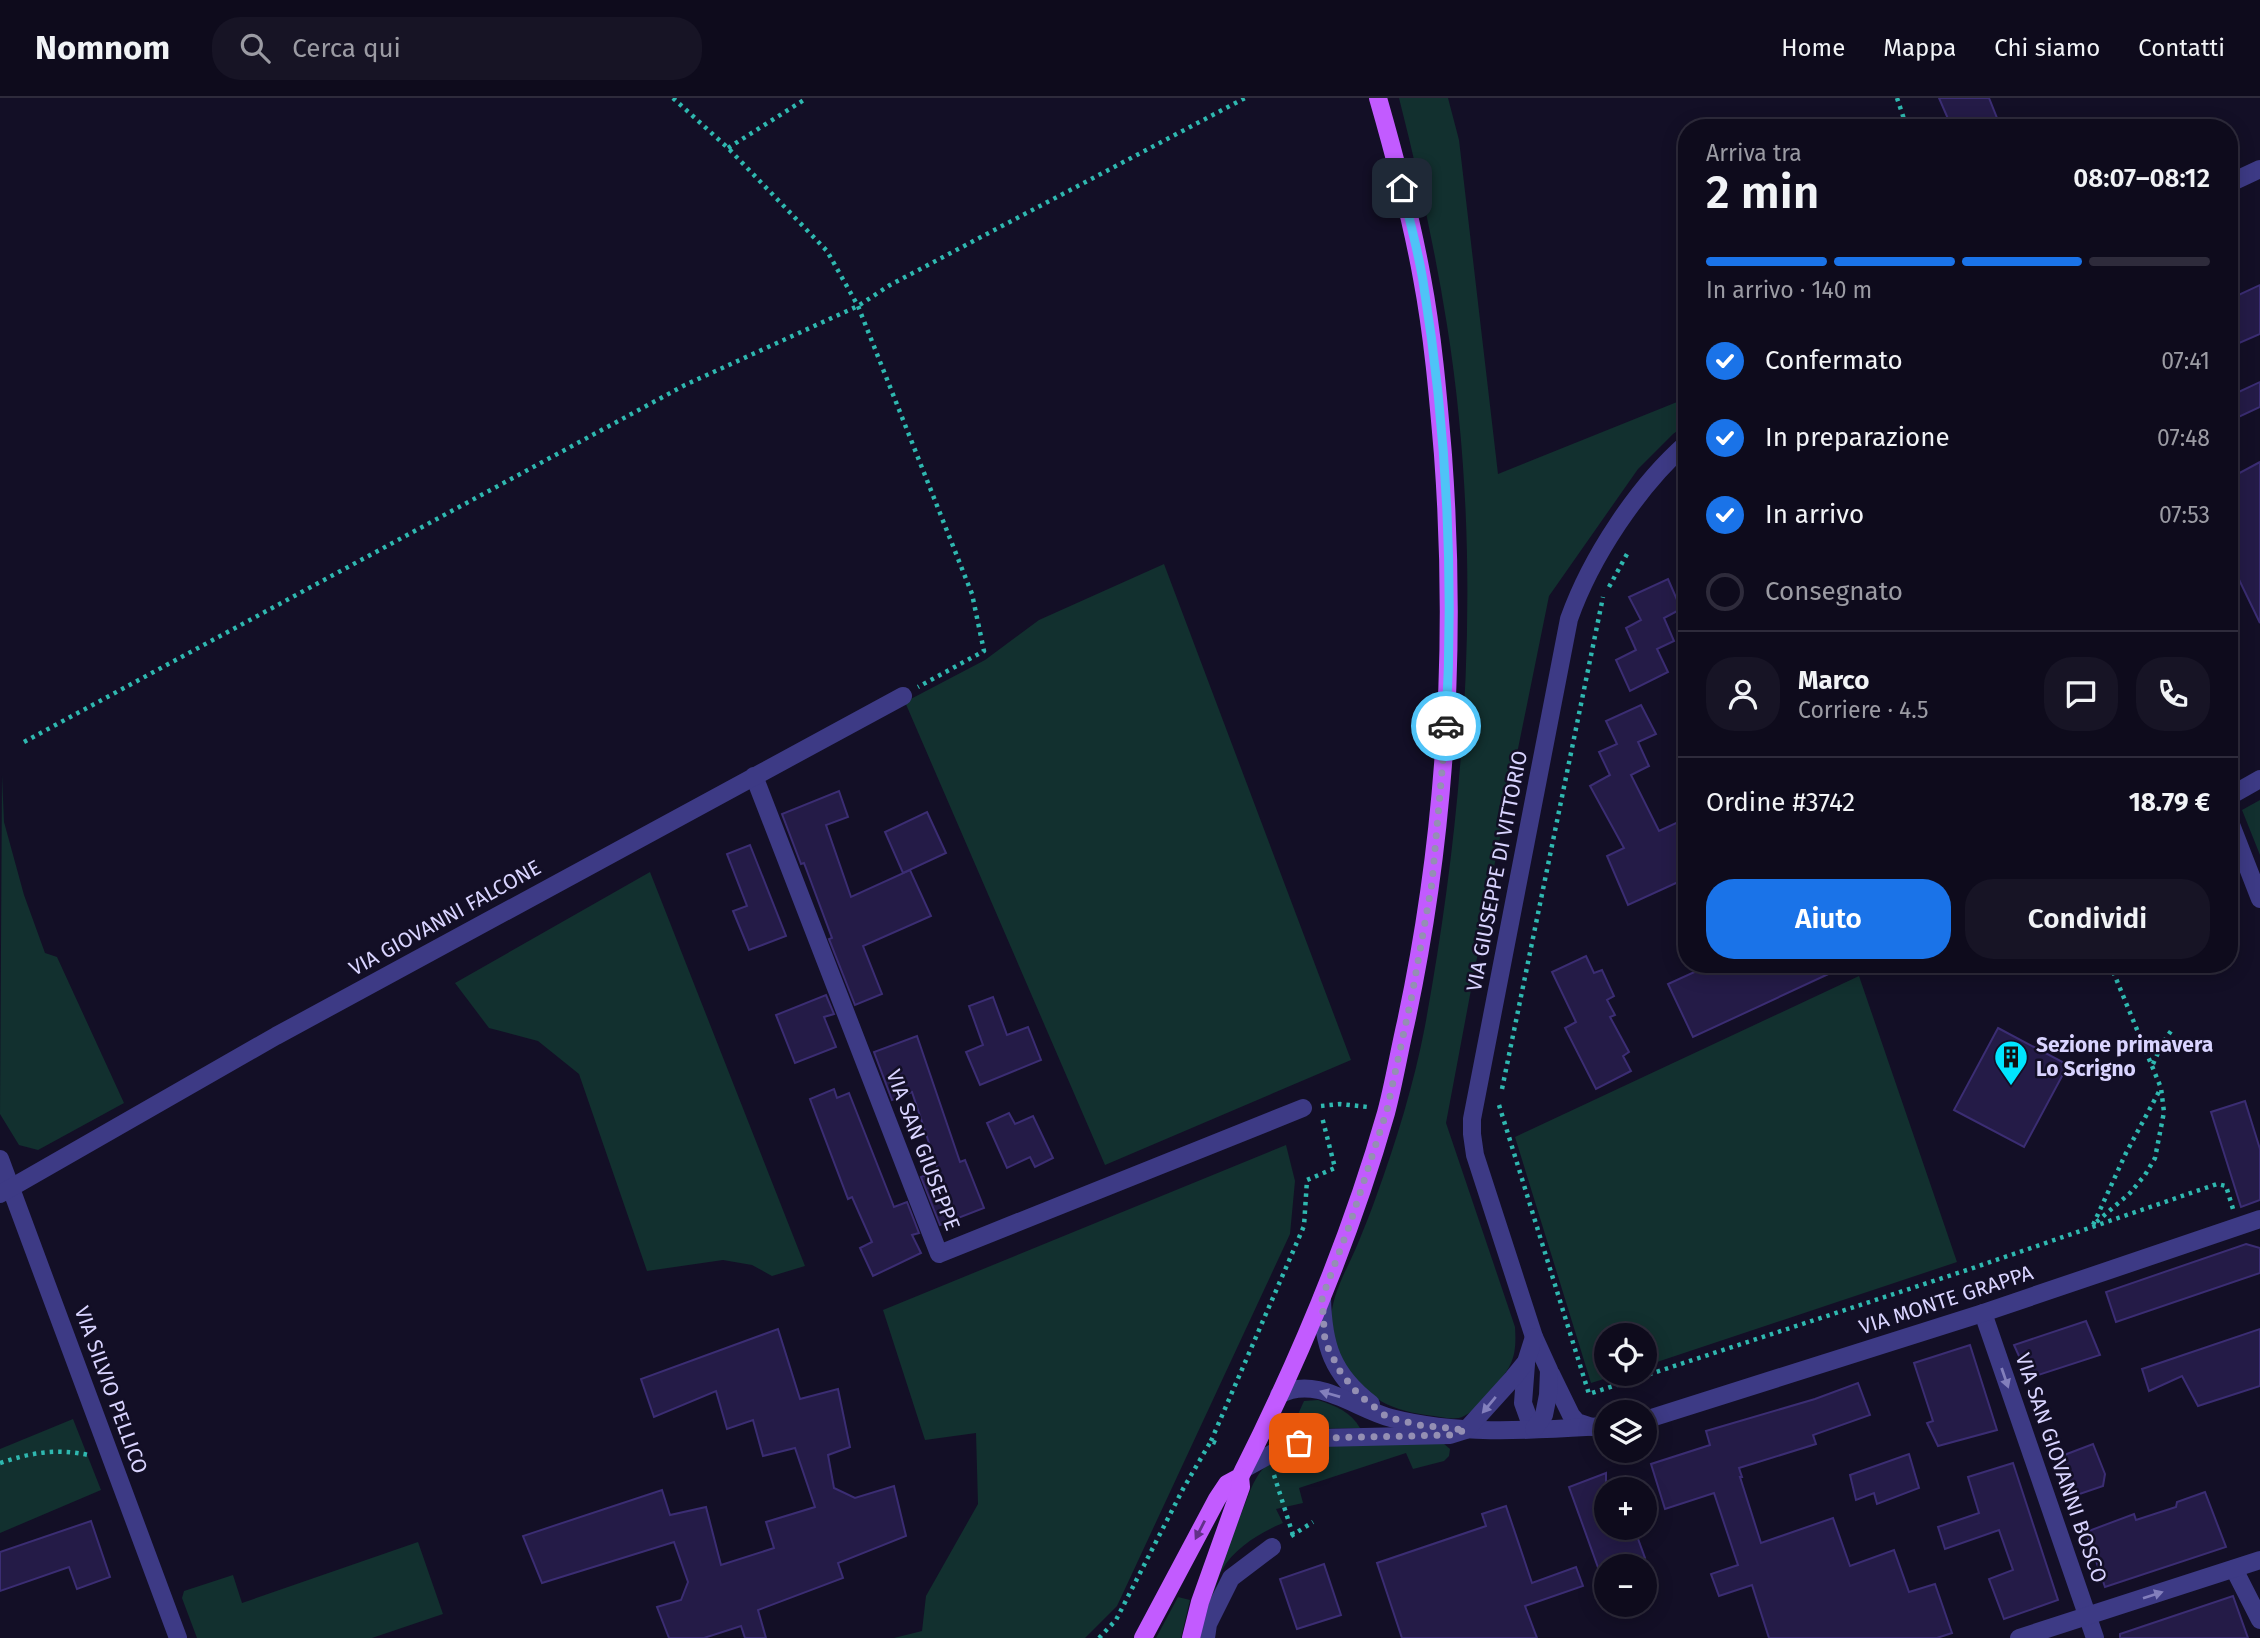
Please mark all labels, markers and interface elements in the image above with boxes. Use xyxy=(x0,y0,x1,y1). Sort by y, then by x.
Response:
search box xyxy=(212,17,702,80)
text: Nomnom xyxy=(35,28,170,68)
icon: search xyxy=(236,29,274,67)
text: Cerca qui xyxy=(292,33,401,64)
text: Home xyxy=(1781,34,1845,62)
text: Mappa xyxy=(1883,34,1956,62)
text: Chi siamo xyxy=(1994,34,2100,62)
text: Contatti xyxy=(2138,34,2225,62)
text: Arriva tra xyxy=(1706,139,1802,167)
pin xyxy=(1372,158,1432,218)
text: 08:07–08:12 xyxy=(2073,163,2210,194)
text: 2 min xyxy=(1706,165,1819,220)
icon: home xyxy=(1383,169,1421,207)
text: In arrivo · 140 m xyxy=(1706,276,1872,304)
icon: check xyxy=(1706,342,1744,380)
text: Confermato xyxy=(1765,345,1903,376)
text: 07:41 xyxy=(2161,347,2210,375)
icon: check xyxy=(1706,419,1744,457)
text: In preparazione xyxy=(1765,422,1950,453)
text: 07:48 xyxy=(2157,424,2210,452)
icon: check xyxy=(1706,496,1744,534)
text: In arrivo xyxy=(1765,499,1864,530)
text: 07:53 xyxy=(2159,501,2210,529)
text: Consegnato xyxy=(1765,576,1903,607)
button: person xyxy=(1706,657,1780,731)
button: chat xyxy=(2044,657,2118,731)
button: phone xyxy=(2136,657,2210,731)
text: Marco xyxy=(1798,665,1869,696)
courier xyxy=(1411,691,1481,761)
text: Corriere · 4.5 xyxy=(1798,696,1929,724)
icon: car xyxy=(1427,707,1465,745)
street label: VIA GIUSEPPE DI VITTORIO xyxy=(1461,748,1533,994)
text: Ordine #3742 xyxy=(1706,787,1855,818)
text: 18.79 € xyxy=(2129,787,2210,818)
street label: VIA GIOVANNI FALCONE xyxy=(344,854,546,982)
button: Aiuto xyxy=(1706,879,1951,959)
button: Condividi xyxy=(1965,879,2210,959)
place label: Sezione primavera Lo Scrigno xyxy=(2036,1032,2213,1082)
building icon: Sezione primavera Lo Scrigno xyxy=(1992,1038,2030,1087)
street label: VIA SAN GIUSEPPE xyxy=(880,1066,966,1234)
street label: VIA MONTE GRAPPA xyxy=(1856,1260,2036,1340)
street label: VIA SILVIO PELLICO xyxy=(69,1303,153,1477)
map controls xyxy=(1594,1323,1657,1617)
button: locate xyxy=(1594,1323,1657,1386)
street label: VIA SAN GIOVANNI BOSCO xyxy=(2009,1350,2113,1586)
one-way arrow xyxy=(2000,1367,2011,1388)
one-way arrow xyxy=(1319,1389,1340,1399)
one-way arrow xyxy=(1481,1396,1497,1414)
button: layers xyxy=(1594,1400,1657,1463)
pin xyxy=(1269,1413,1329,1473)
icon: bag xyxy=(1280,1424,1318,1462)
button: + xyxy=(1594,1477,1657,1540)
one-way arrow xyxy=(1195,1520,1206,1540)
button: − xyxy=(1594,1554,1657,1617)
one-way arrow xyxy=(2143,1589,2164,1600)

